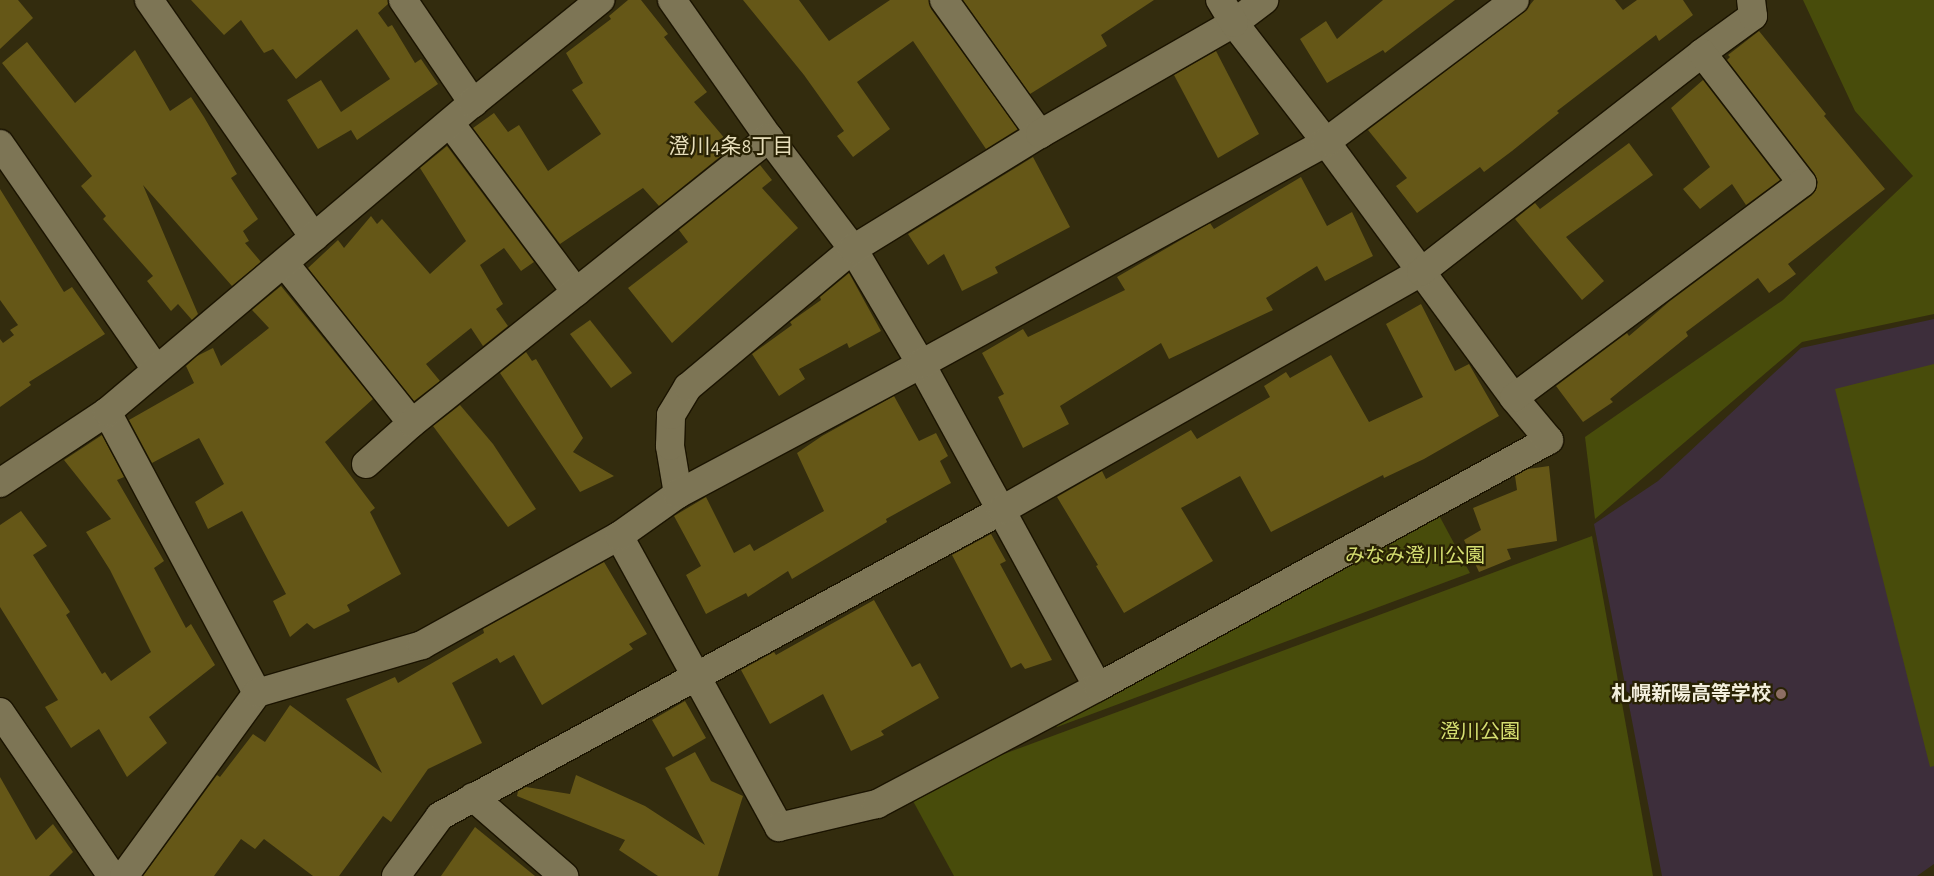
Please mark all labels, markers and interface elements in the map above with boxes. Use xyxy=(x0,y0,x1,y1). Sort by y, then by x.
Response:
district label: 澄川4条8丁目 xyxy=(668,134,794,160)
park label: みなみ澄川公園 xyxy=(1345,544,1485,568)
place label: 札幌新陽高等学校 xyxy=(1611,682,1771,706)
marker: 札幌新陽高等学校 xyxy=(1775,688,1787,700)
park label: 澄川公園 xyxy=(1440,720,1520,744)

